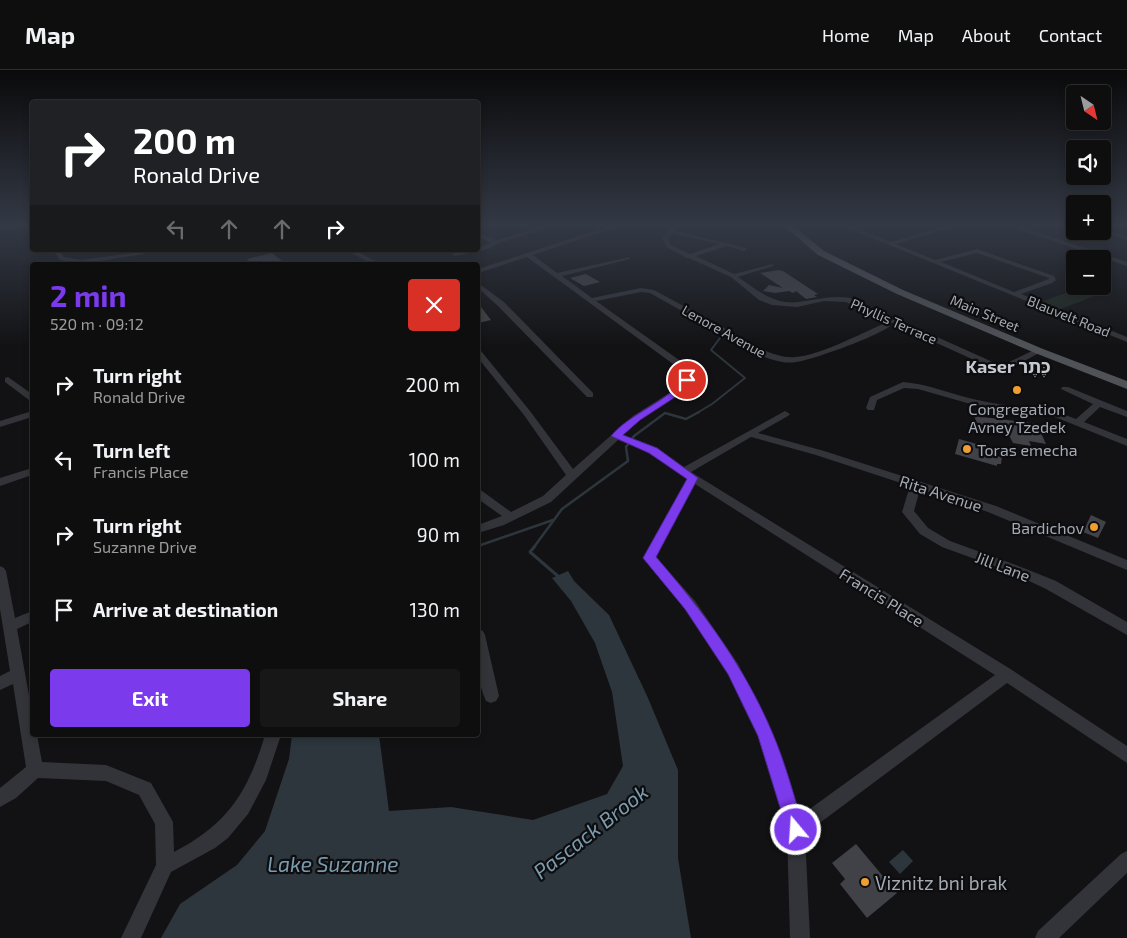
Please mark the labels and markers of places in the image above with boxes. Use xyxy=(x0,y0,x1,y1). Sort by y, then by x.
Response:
pin xyxy=(666,359,708,401)
marker: Congregation Avney Tzedek xyxy=(1011,384,1023,396)
place label: Congregation Avney Tzedek xyxy=(968,399,1066,436)
place label: Toras emecha xyxy=(977,440,1078,459)
marker: Toras emecha xyxy=(961,443,973,455)
place label: Bardichov xyxy=(1011,518,1085,537)
marker: Bardichov xyxy=(1088,521,1100,533)
place label: Viznitz bni brak xyxy=(875,871,1008,894)
marker: Viznitz bni brak xyxy=(859,876,871,888)

